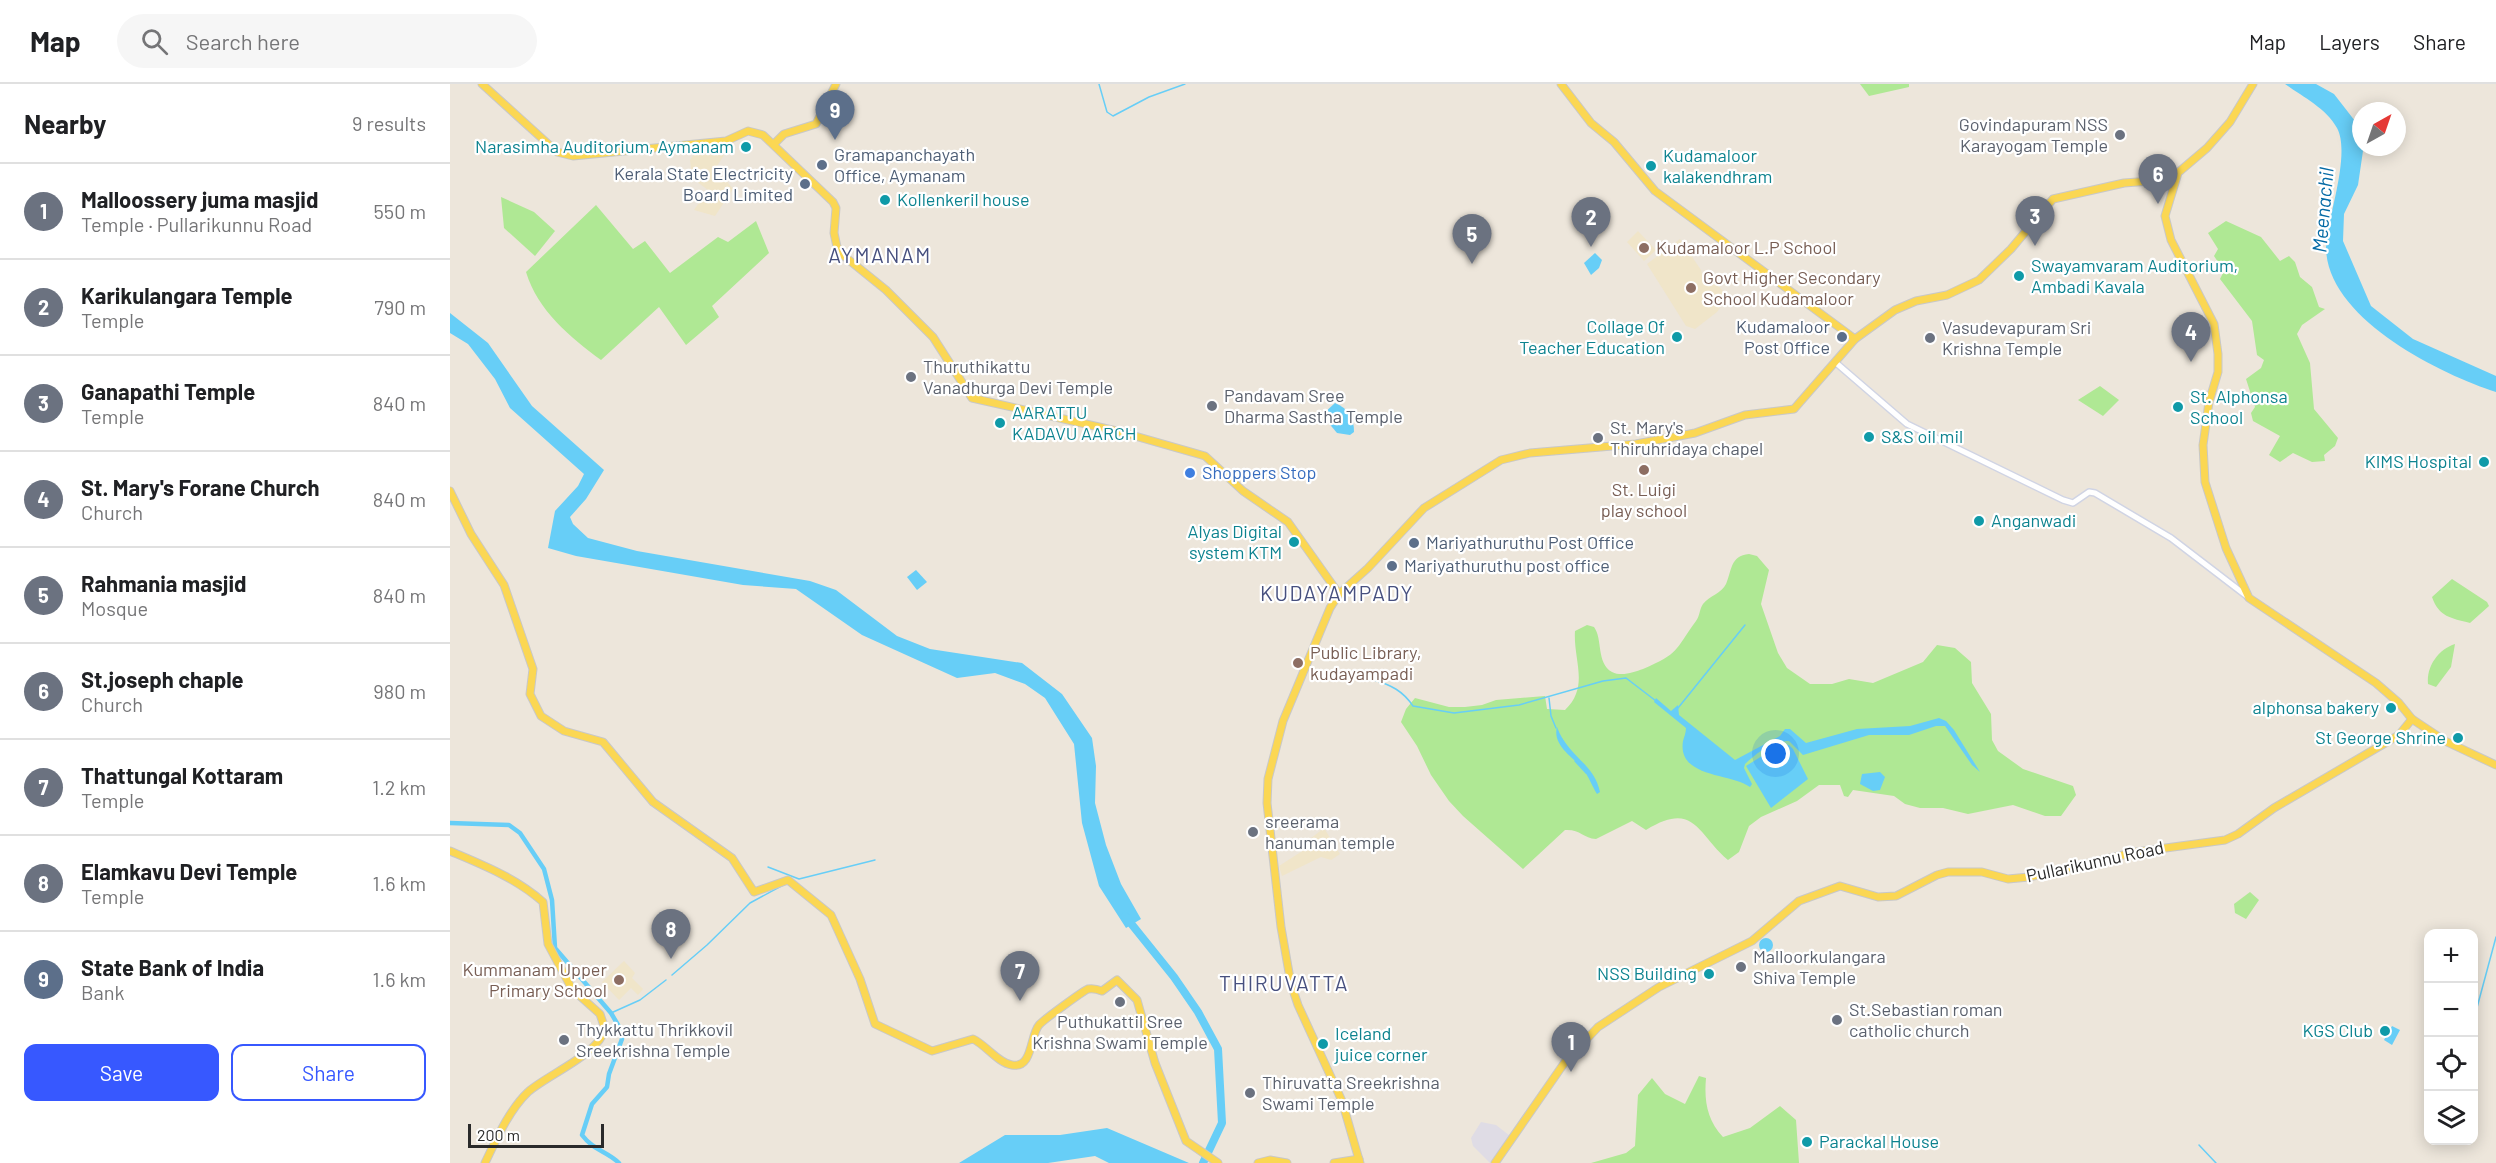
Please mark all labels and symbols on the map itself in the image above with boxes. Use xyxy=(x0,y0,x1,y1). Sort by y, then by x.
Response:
pin: 9 xyxy=(816,91,854,140)
north arrow xyxy=(2352,102,2406,156)
place label: Govindapuram NSS Karayogam Temple xyxy=(1959,113,2108,156)
marker: Govindapuram NSS Karayogam Temple xyxy=(2113,128,2127,142)
place label: Narasimha Auditorium, Aymanam xyxy=(475,135,734,157)
marker: Narasimha Auditorium, Aymanam xyxy=(739,140,753,154)
place label: Gramapanchayath Office, Aymanam xyxy=(834,143,975,186)
place label: Kudamaloor kalakendhram xyxy=(1663,144,1772,187)
pin: 6 xyxy=(2138,154,2178,204)
marker: Gramapanchayath Office, Aymanam xyxy=(815,158,829,172)
marker: Kudamaloor kalakendhram xyxy=(1644,159,1658,173)
place label: Kerala State Electricity Board Limited xyxy=(614,162,793,205)
water label: Meenachil xyxy=(2306,166,2338,254)
marker: Kerala State Electricity Board Limited xyxy=(798,177,812,191)
place label: Kollenkeril house xyxy=(897,188,1030,210)
marker: Kollenkeril house xyxy=(878,193,892,207)
pin: 3 xyxy=(2016,196,2054,246)
pin: 2 xyxy=(1572,198,1610,247)
pin: 5 xyxy=(1452,214,1492,264)
place label: Kudamaloor L.P School xyxy=(1656,236,1836,258)
marker: Kudamaloor L.P School xyxy=(1637,241,1651,255)
district label: AYMANAM xyxy=(828,242,932,267)
place label: Swayamvaram Auditorium, Ambadi Kavala xyxy=(2031,254,2238,297)
place label: Govt Higher Secondary School Kudamaloor xyxy=(1703,266,1881,309)
marker: Swayamvaram Auditorium, Ambadi Kavala xyxy=(2012,269,2026,283)
marker: Govt Higher Secondary School Kudamaloor xyxy=(1684,281,1698,295)
pin: 4 xyxy=(2172,312,2210,362)
place label: Collage Of Teacher Education xyxy=(1519,315,1665,358)
place label: Kudamaloor Post Office xyxy=(1736,315,1830,358)
place label: Vasudevapuram Sri Krishna Temple xyxy=(1942,316,2091,359)
marker: Collage Of Teacher Education xyxy=(1670,330,1684,344)
marker: Kudamaloor Post Office xyxy=(1835,330,1849,344)
marker: Vasudevapuram Sri Krishna Temple xyxy=(1923,331,1937,345)
place label: Thuruthikattu Vanadhurga Devi Temple xyxy=(923,355,1113,398)
marker: Thuruthikattu Vanadhurga Devi Temple xyxy=(904,370,918,384)
place label: Pandavam Sree Dharma Sastha Temple xyxy=(1224,384,1403,427)
place label: St. Alphonsa School xyxy=(2190,385,2288,428)
marker: Pandavam Sree Dharma Sastha Temple xyxy=(1205,399,1219,413)
marker: St. Alphonsa School xyxy=(2171,400,2185,414)
place label: AARATTU KADAVU AARCH xyxy=(1012,401,1137,444)
marker: AARATTU KADAVU AARCH xyxy=(993,416,1007,430)
place label: St. Mary's Thiruhridaya chapel xyxy=(1610,416,1763,459)
place label: S&S oil mil xyxy=(1881,425,1963,447)
marker: S&S oil mil xyxy=(1862,430,1876,444)
marker: St. Mary's Thiruhridaya chapel xyxy=(1591,431,1605,445)
place label: KIMS Hospital xyxy=(2365,450,2472,472)
marker: KIMS Hospital xyxy=(2477,455,2491,469)
place label: Shoppers Stop xyxy=(1202,461,1317,483)
marker: St. Luigi play school xyxy=(1637,463,1651,477)
marker: Shoppers Stop xyxy=(1183,466,1197,480)
place label: St. Luigi play school xyxy=(1601,478,1687,521)
place label: Anganwadi xyxy=(1991,509,2076,531)
marker: Anganwadi xyxy=(1972,514,1986,528)
place label: Alyas Digital system KTM xyxy=(1188,520,1282,563)
place label: Mariyathuruthu Post Office xyxy=(1426,531,1634,553)
marker: Alyas Digital system KTM xyxy=(1287,535,1301,549)
marker: Mariyathuruthu Post Office xyxy=(1407,536,1421,550)
place label: Mariyathuruthu post office xyxy=(1404,554,1610,576)
marker: Mariyathuruthu post office xyxy=(1385,559,1399,573)
district label: KUDAYAMPADY xyxy=(1260,580,1414,605)
place label: Public Library, kudayampadi xyxy=(1310,641,1422,684)
marker: Public Library, kudayampadi xyxy=(1291,656,1305,670)
place label: alphonsa bakery xyxy=(2253,696,2379,718)
marker: alphonsa bakery xyxy=(2384,701,2398,715)
place label: St George Shrine xyxy=(2315,726,2446,748)
marker: St George Shrine xyxy=(2451,731,2465,745)
your location xyxy=(1761,739,1790,768)
place label: sreerama hanuman temple xyxy=(1265,810,1395,853)
marker: sreerama hanuman temple xyxy=(1246,825,1260,839)
street label: Pullarikunnu Road xyxy=(2024,836,2166,886)
pin: 8 xyxy=(652,910,690,959)
place label: Malloorkulangara Shiva Temple xyxy=(1753,945,1886,988)
pin: 7 xyxy=(1000,952,1040,1001)
place label: Kummanam Upper Primary School xyxy=(462,958,607,1001)
marker: Malloorkulangara Shiva Temple xyxy=(1734,960,1748,974)
place label: NSS Building xyxy=(1597,962,1697,984)
marker: NSS Building xyxy=(1702,967,1716,981)
district label: THIRUVATTA xyxy=(1219,970,1349,995)
marker: Kummanam Upper Primary School xyxy=(612,973,626,987)
marker: Puthukattil Sree Krishna Swami Temple xyxy=(1113,995,1127,1009)
place label: St.Sebastian roman catholic church xyxy=(1849,998,2003,1041)
place label: Puthukattil Sree Krishna Swami Temple xyxy=(1032,1010,1208,1053)
marker: St.Sebastian roman catholic church xyxy=(1830,1013,1844,1027)
place label: Thykkattu Thrikkovil Sreekrishna Temple xyxy=(576,1018,733,1061)
place label: KGS Club xyxy=(2303,1019,2373,1041)
place label: Iceland juice corner xyxy=(1334,1022,1428,1065)
pin: 1 xyxy=(1552,1022,1590,1072)
marker: KGS Club xyxy=(2378,1024,2392,1038)
marker: Thykkattu Thrikkovil Sreekrishna Temple xyxy=(557,1033,571,1047)
marker: Iceland juice corner xyxy=(1316,1037,1330,1051)
place label: Thiruvatta Sreekrishna Swami Temple xyxy=(1262,1071,1440,1114)
marker: Thiruvatta Sreekrishna Swami Temple xyxy=(1243,1086,1257,1100)
scale bar xyxy=(468,1121,604,1148)
place label: Parackal House xyxy=(1819,1130,1939,1152)
marker: Parackal House xyxy=(1800,1135,1814,1149)

